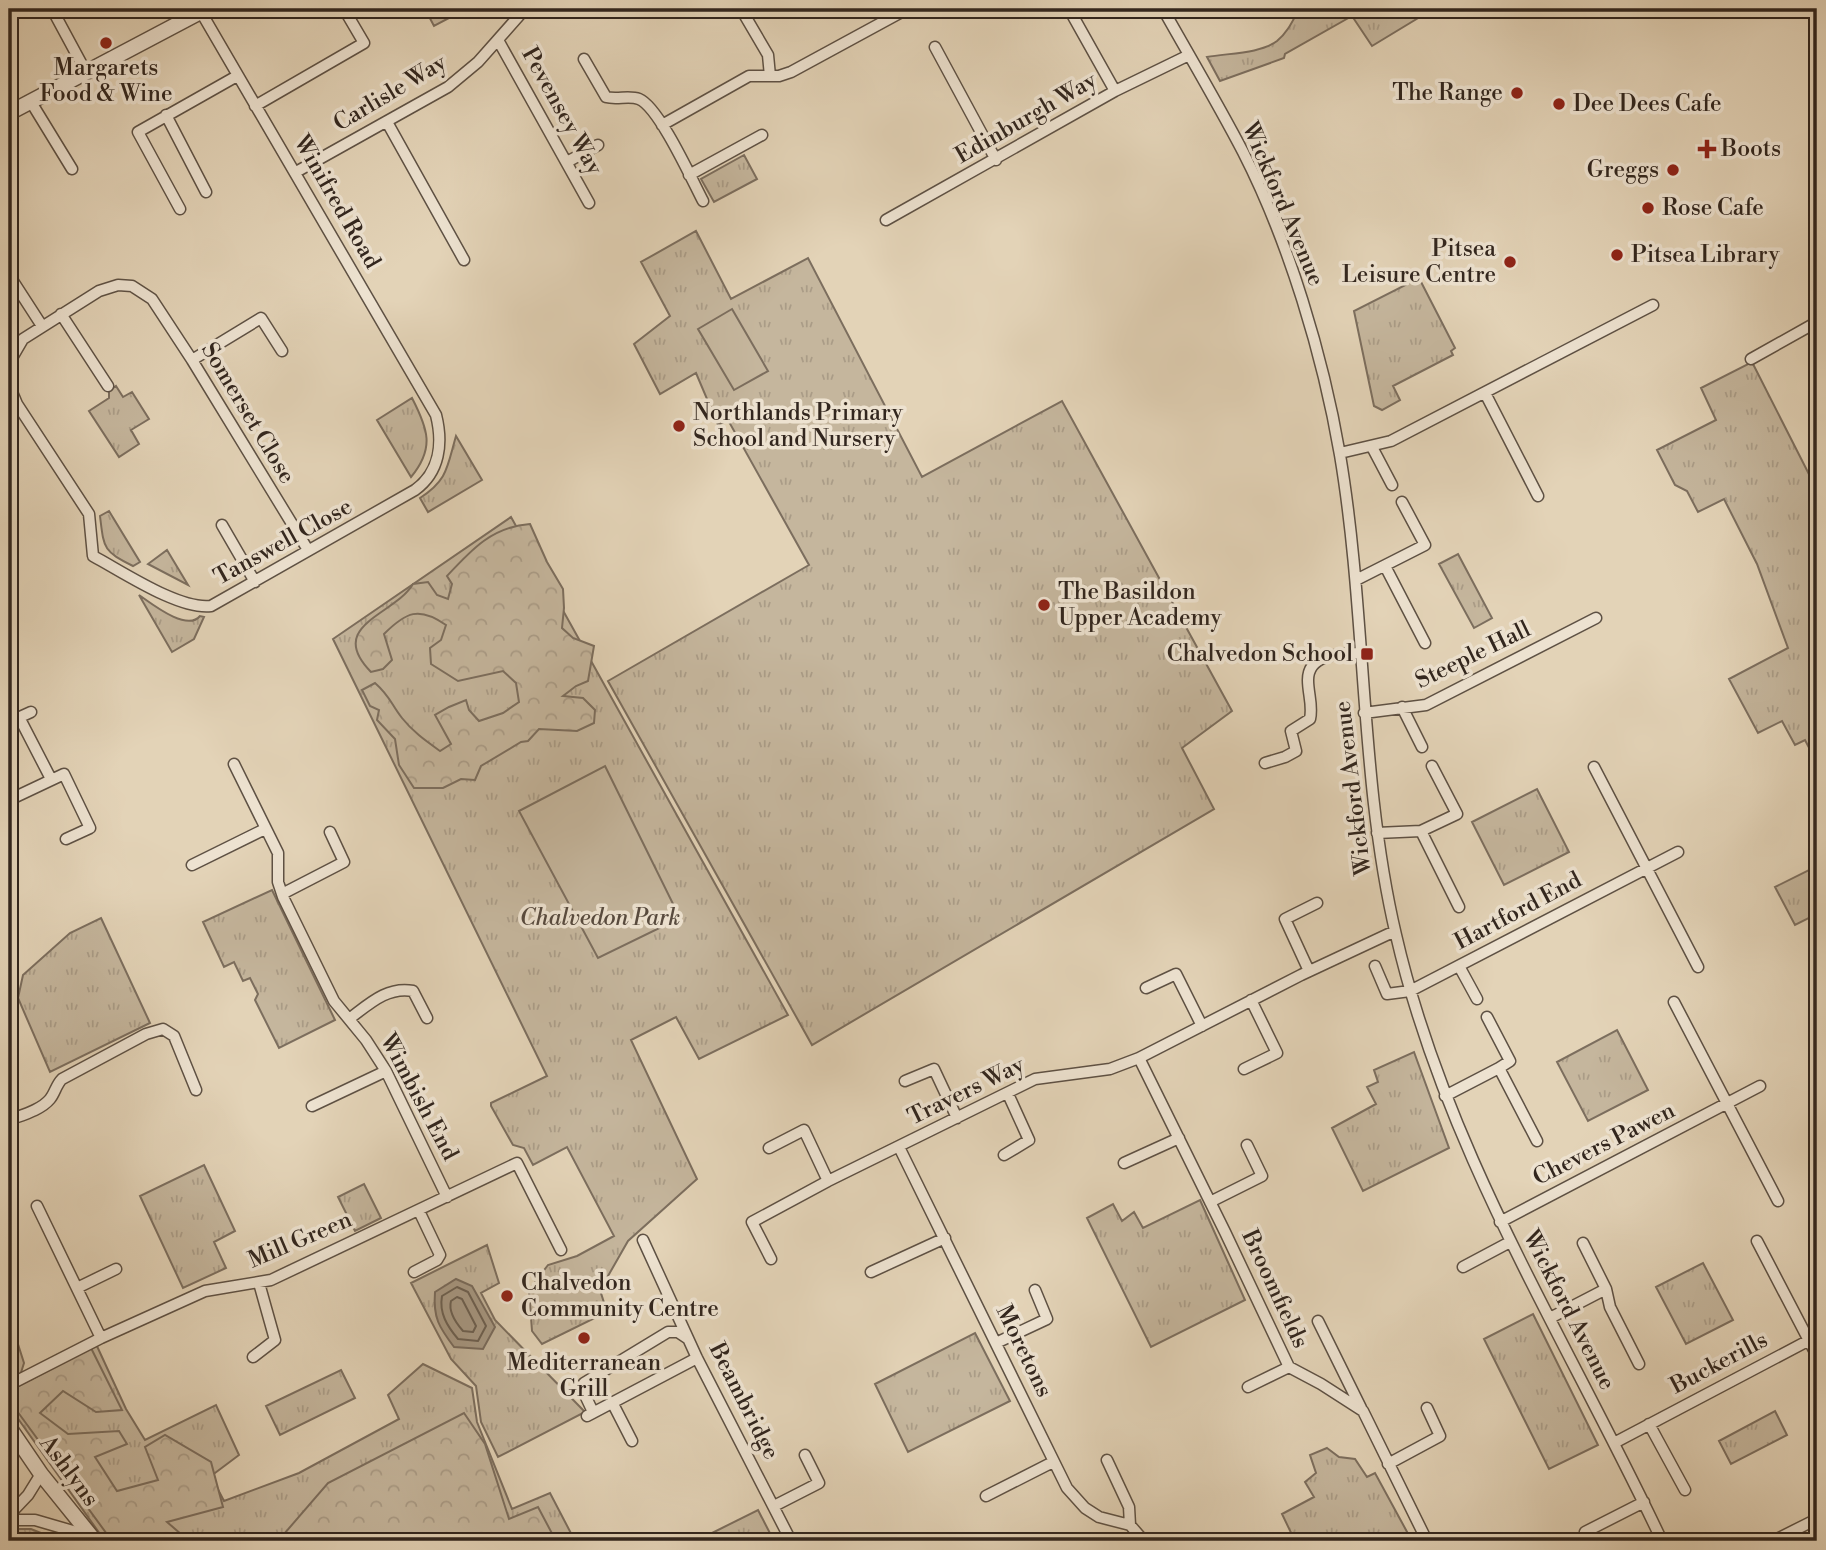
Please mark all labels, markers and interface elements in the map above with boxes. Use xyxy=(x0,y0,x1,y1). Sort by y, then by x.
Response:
marker: Margarets Food & Wine xyxy=(98,35,114,51)
street label: Pevensey Way xyxy=(515,42,609,180)
street label: Carlisle Way xyxy=(328,48,452,138)
place label: Margarets Food & Wine xyxy=(39,54,173,108)
street label: Edinburgh Way xyxy=(950,66,1102,170)
place label: The Range xyxy=(1392,79,1503,107)
marker: The Range xyxy=(1509,85,1525,101)
place label: Dee Dees Cafe xyxy=(1573,90,1722,118)
marker: Dee Dees Cafe xyxy=(1551,96,1567,112)
street label: Wickford Avenue xyxy=(1235,117,1330,290)
street label: Winifred Road xyxy=(287,129,387,274)
place label: Boots xyxy=(1720,135,1781,163)
marker: Boots xyxy=(1699,141,1715,157)
place label: Greggs xyxy=(1587,156,1659,184)
marker: Greggs xyxy=(1665,162,1681,178)
place label: Rose Cafe xyxy=(1662,194,1764,222)
marker: Rose Cafe xyxy=(1640,200,1656,216)
place label: Pitsea Leisure Centre xyxy=(1342,235,1496,289)
place label: Pitsea Library xyxy=(1631,241,1780,269)
marker: Pitsea Library xyxy=(1609,247,1625,263)
marker: Pitsea Leisure Centre xyxy=(1502,254,1518,270)
street label: Somerset Close xyxy=(195,337,301,489)
place label: Northlands Primary School and Nursery xyxy=(693,399,904,453)
marker: Northlands Primary School and Nursery xyxy=(671,418,687,434)
street label: Tanswell Close xyxy=(209,493,357,591)
place label: The Basildon Upper Academy xyxy=(1058,578,1222,632)
marker: The Basildon Upper Academy xyxy=(1036,597,1052,613)
street label: Steeple Hall xyxy=(1411,615,1535,695)
place label: Chalvedon School xyxy=(1167,640,1353,668)
marker: Chalvedon School xyxy=(1359,646,1375,662)
street label: Wickford Avenue xyxy=(1328,699,1378,878)
street label: Hartford End xyxy=(1450,866,1586,956)
park label: Chalvedon Park xyxy=(520,904,680,932)
street label: Wimbish End xyxy=(373,1028,464,1165)
street label: Travers Way xyxy=(903,1050,1029,1131)
street label: Chevers Pawen xyxy=(1528,1096,1680,1192)
street label: Mill Green xyxy=(244,1206,356,1274)
street label: Broomfields xyxy=(1235,1224,1315,1353)
street label: Wickford Avenue xyxy=(1516,1225,1621,1394)
place label: Chalvedon Community Centre xyxy=(521,1269,719,1323)
marker: Chalvedon Community Centre xyxy=(499,1288,515,1304)
street label: Moretons xyxy=(990,1300,1058,1402)
street label: Buckerills xyxy=(1665,1326,1772,1401)
marker: Mediterranean Grill xyxy=(576,1330,592,1346)
street label: Beambridge xyxy=(702,1337,785,1464)
place label: Mediterranean Grill xyxy=(507,1349,662,1403)
street label: Ashlyns xyxy=(33,1429,105,1512)

